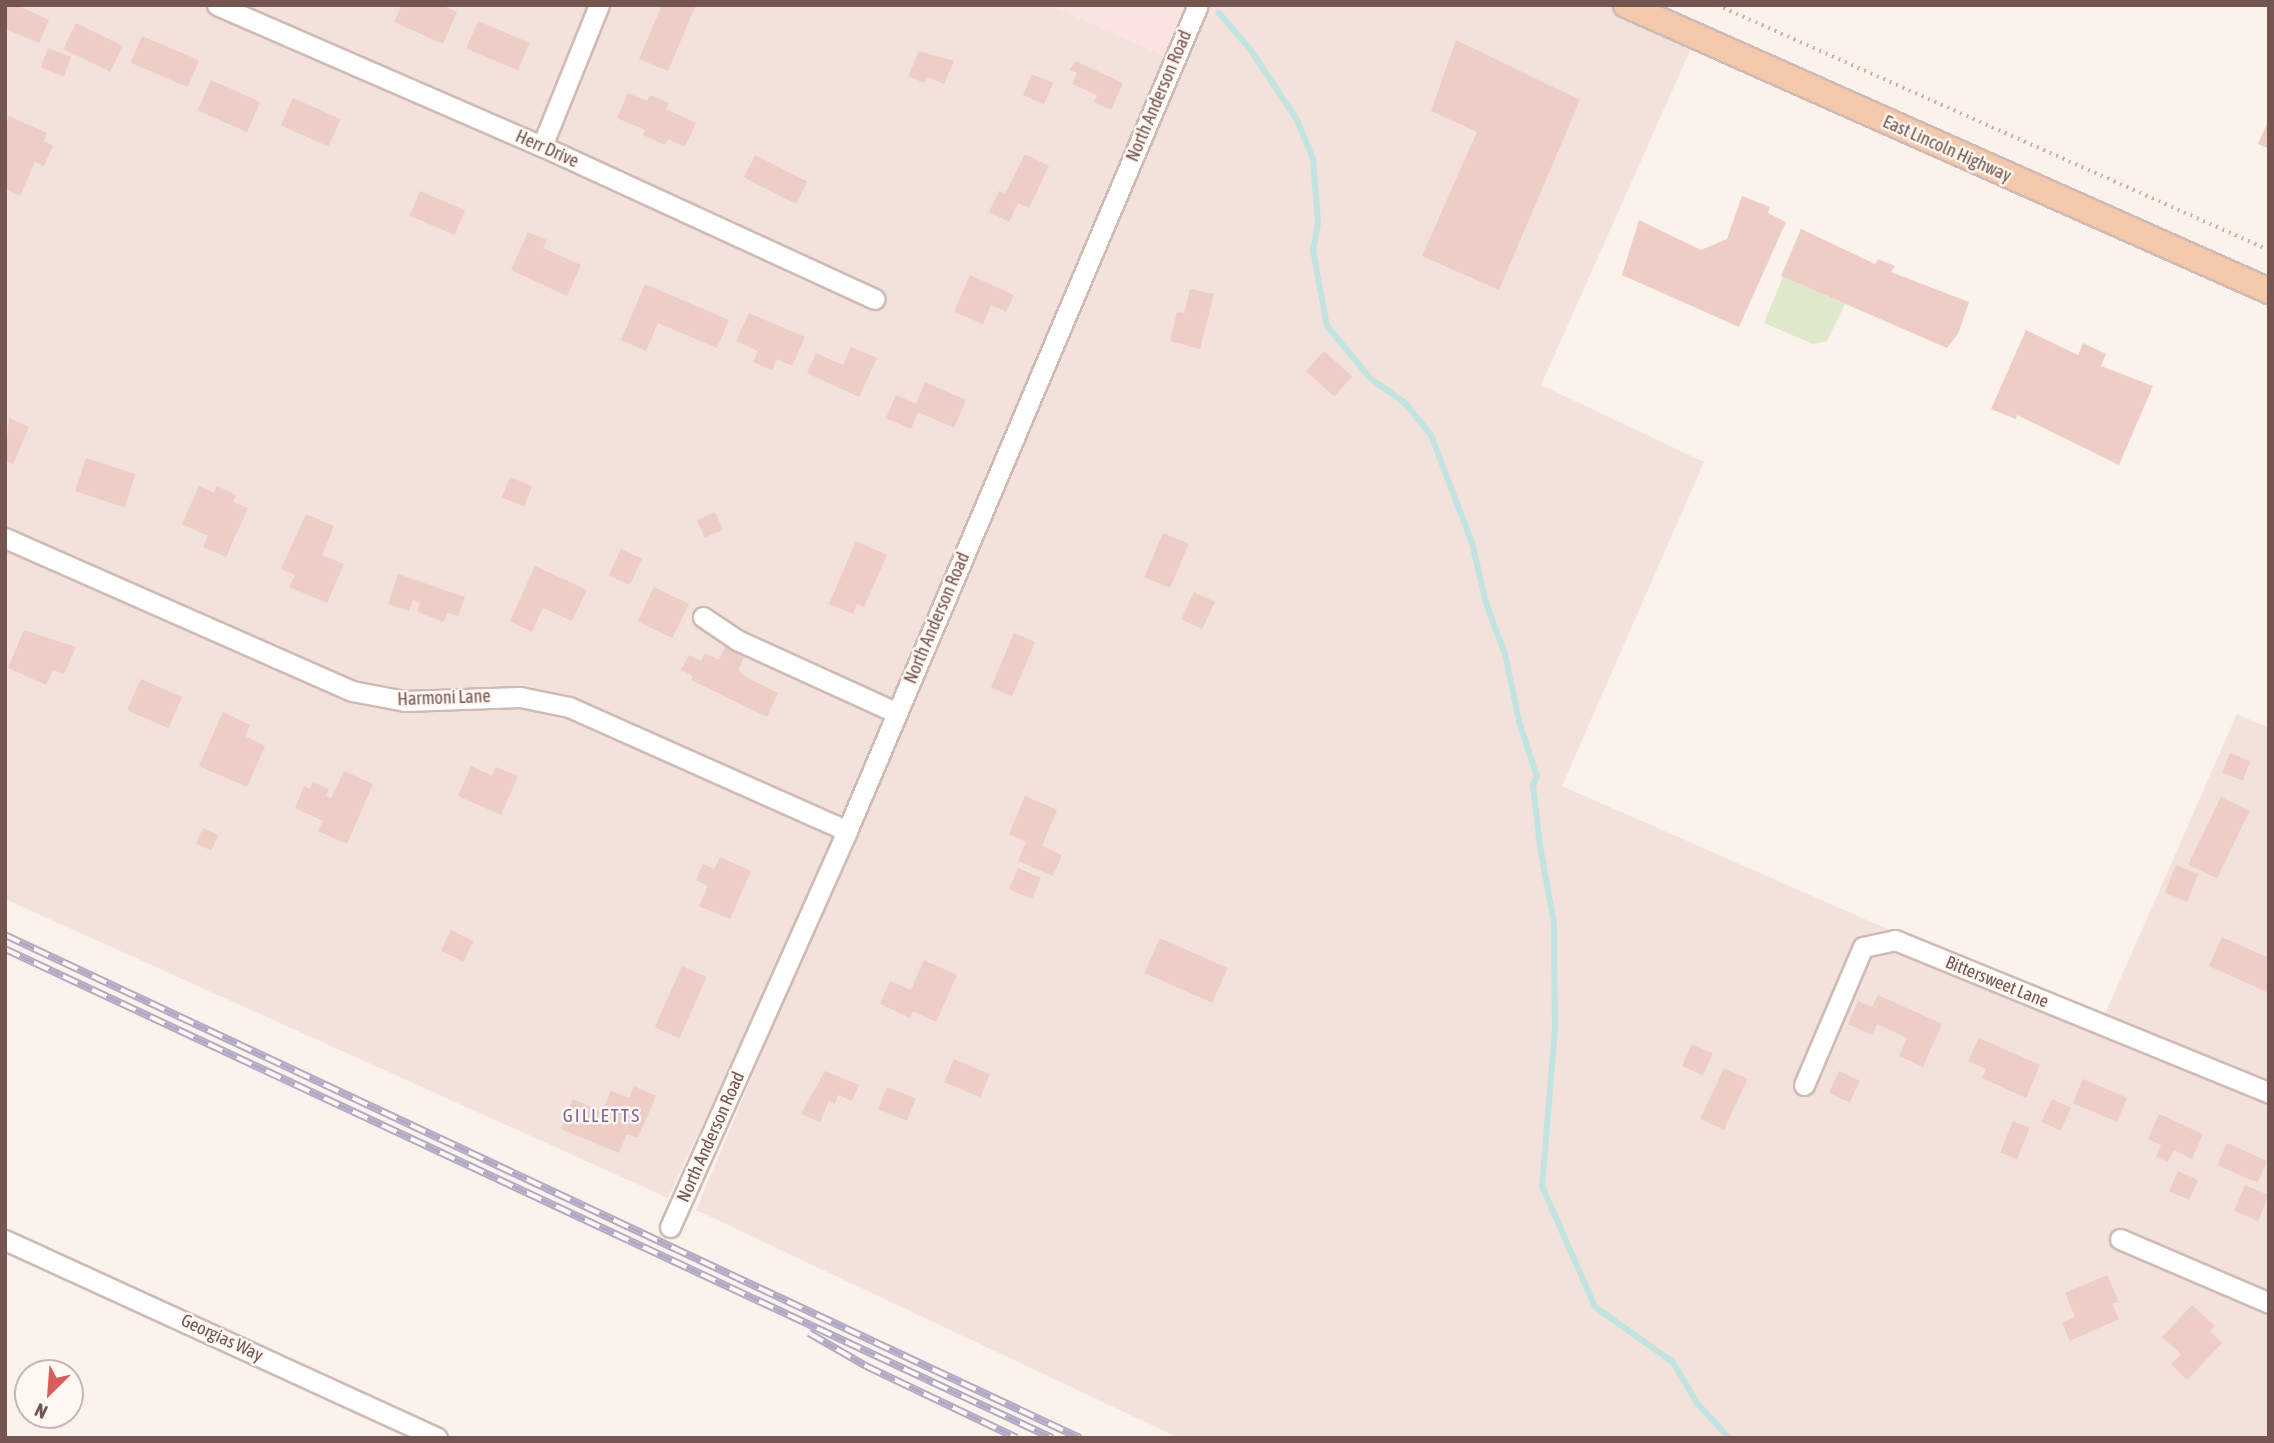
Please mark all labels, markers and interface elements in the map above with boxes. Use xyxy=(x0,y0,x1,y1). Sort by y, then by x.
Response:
street label: North Anderson Road xyxy=(1122,27,1196,165)
street label: East Lincoln Highway xyxy=(1879,111,2015,187)
street label: Herr Drive xyxy=(512,126,582,172)
street label: North Anderson Road xyxy=(900,549,974,687)
street label: Harmoni Lane xyxy=(397,686,491,710)
street label: Bittersweet Lane xyxy=(1942,951,2052,1013)
street label: North Anderson Road xyxy=(673,1068,749,1206)
district label: GILLETTS xyxy=(564,1105,640,1127)
street label: Georgias Way xyxy=(177,1310,267,1366)
north arrow xyxy=(14,1359,84,1429)
text: N xyxy=(31,1399,51,1424)

